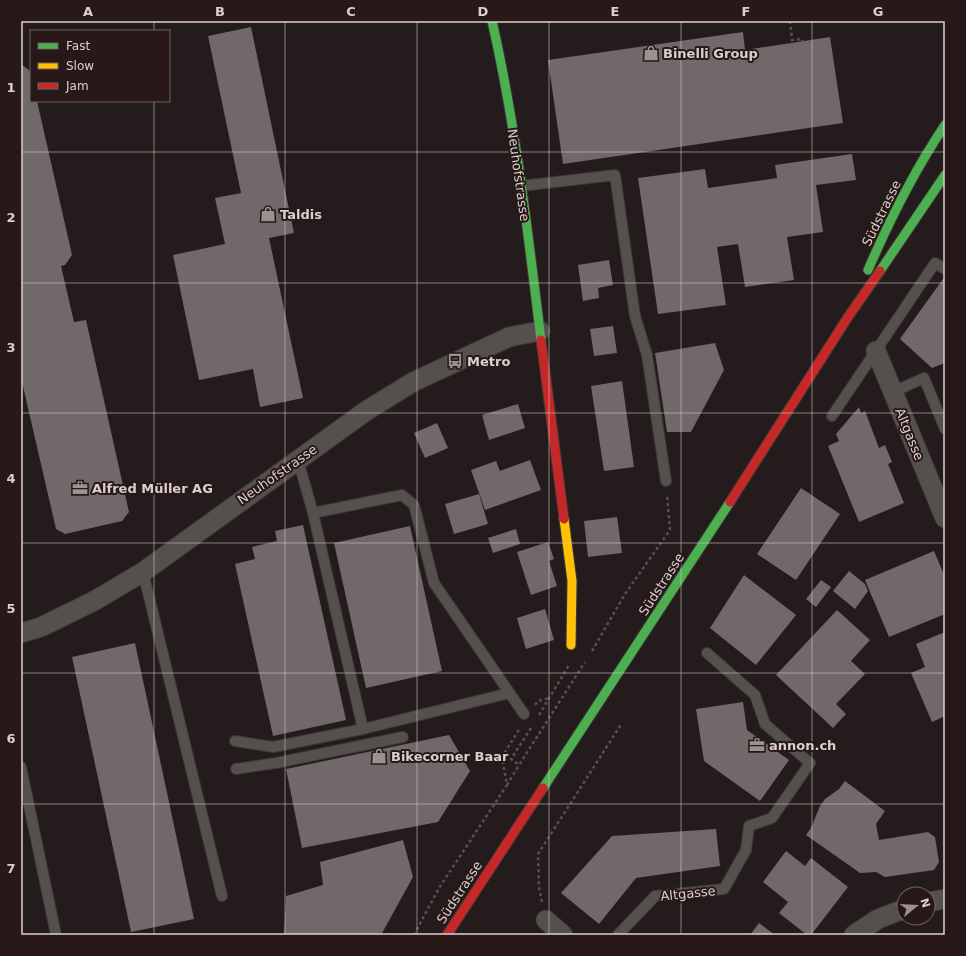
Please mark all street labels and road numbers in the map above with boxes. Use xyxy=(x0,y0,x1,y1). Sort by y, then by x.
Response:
street label: Neuhofstrasse xyxy=(505,128,532,222)
street label: Südstrasse xyxy=(859,178,904,249)
street label: Altgasse xyxy=(892,406,927,463)
street label: Neuhofstrasse xyxy=(235,441,320,507)
street label: Südstrasse xyxy=(636,550,687,618)
street label: Südstrasse xyxy=(434,858,485,926)
street label: Altgasse xyxy=(660,883,716,904)

